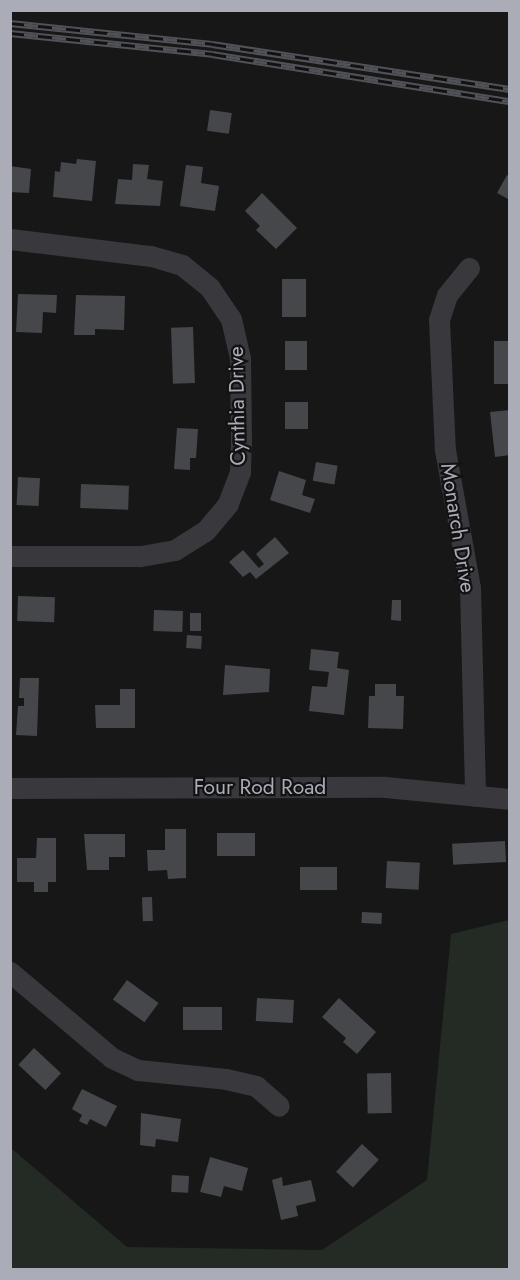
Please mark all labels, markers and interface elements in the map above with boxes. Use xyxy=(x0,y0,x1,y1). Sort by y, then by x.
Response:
street label: Cynthia Drive xyxy=(223,346,251,466)
street label: Monarch Drive xyxy=(435,462,481,594)
street label: Four Rod Road xyxy=(194,774,326,800)

